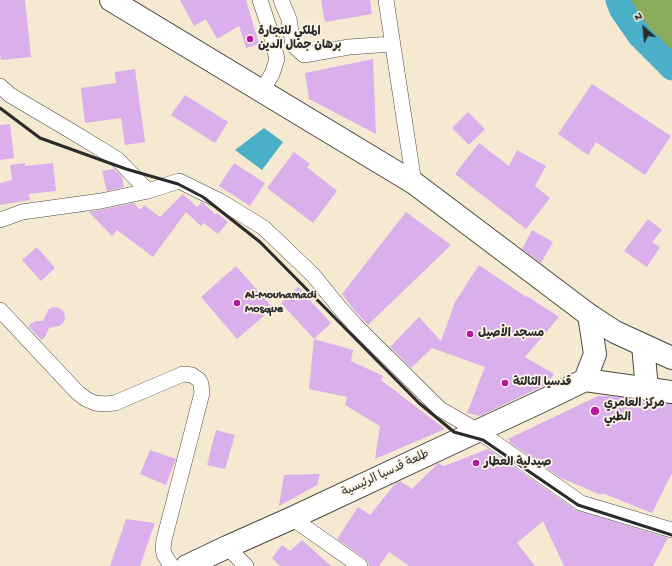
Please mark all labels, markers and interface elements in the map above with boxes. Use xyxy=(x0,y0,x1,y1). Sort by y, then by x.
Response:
north arrow xyxy=(624,8,664,48)
text: N xyxy=(633,10,644,24)
place label: الملكي للتجارة برهان جمال الدين xyxy=(258,25,342,53)
marker: الملكي للتجارة برهان جمال الدين xyxy=(245,34,255,44)
place label: Al-Mouhamadi Mosque xyxy=(245,289,317,317)
marker: Al-Mouhamadi Mosque xyxy=(232,298,242,308)
place label: مسجد الأصيل xyxy=(478,327,544,341)
marker: مسجد الأصيل xyxy=(465,329,475,339)
place label: قدسيا الثالثة xyxy=(513,376,572,390)
marker: قدسيا الثالثة xyxy=(500,378,510,388)
place label: مركز العامري الطبي xyxy=(604,397,665,425)
marker: مركز العامري الطبي xyxy=(589,405,601,417)
street label: طلعة قدسيا الرئيسية xyxy=(340,447,432,501)
place label: صيدلية العطار xyxy=(484,456,551,470)
marker: صيدلية العطار xyxy=(471,458,481,468)

